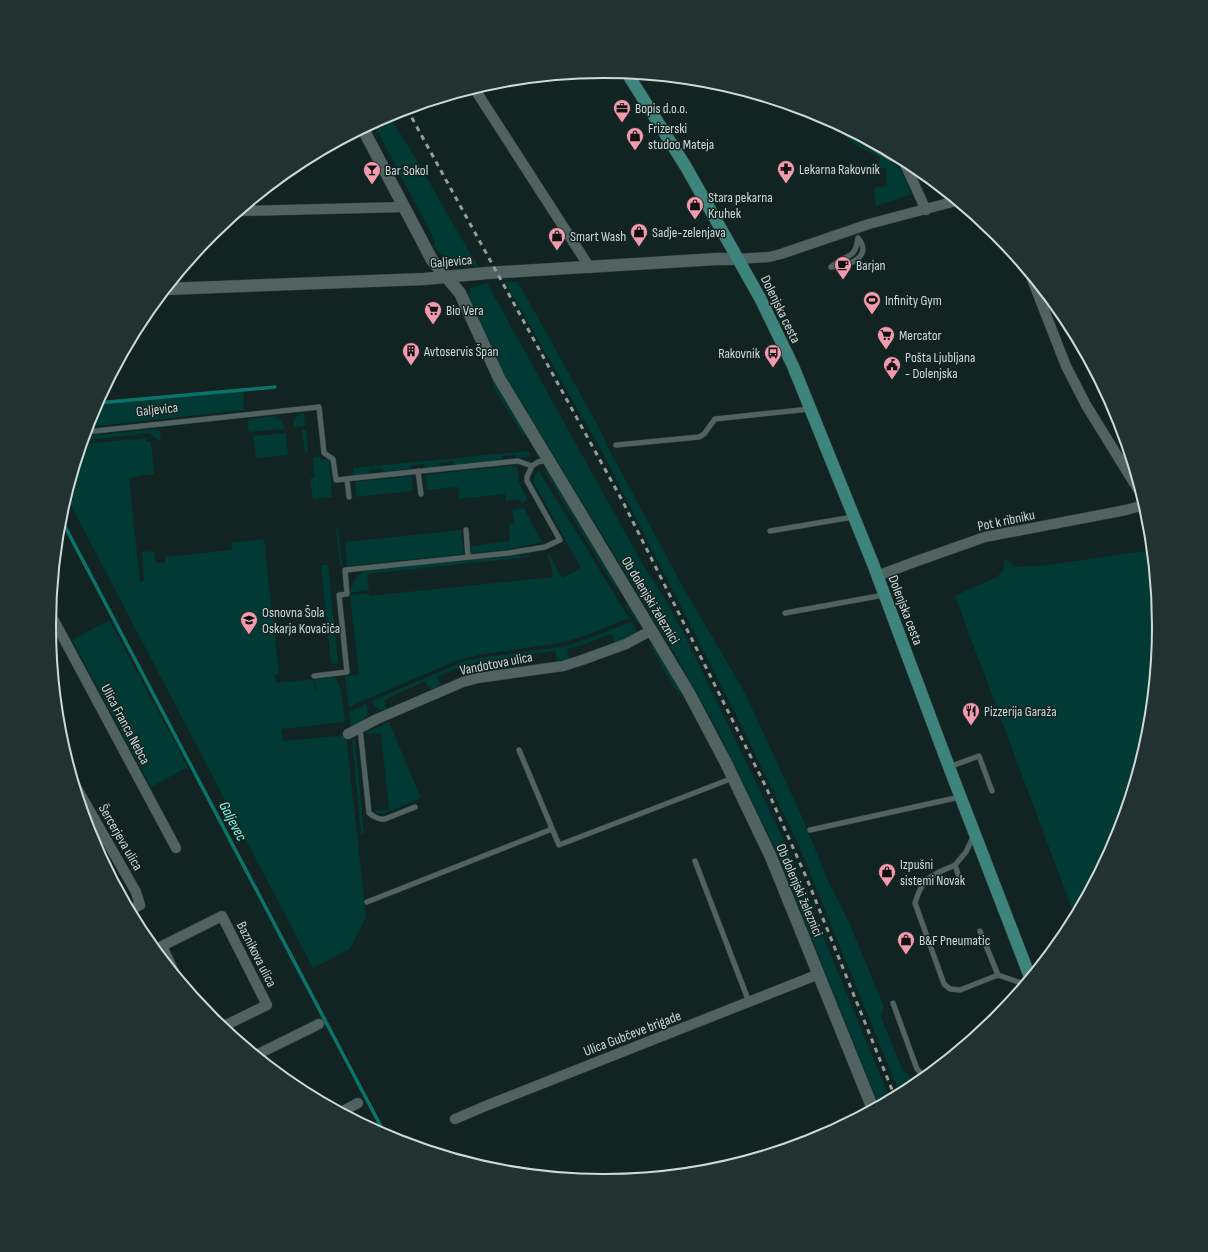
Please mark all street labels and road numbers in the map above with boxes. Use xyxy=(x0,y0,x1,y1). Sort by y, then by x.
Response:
street label: Galjevica xyxy=(429,251,473,272)
street label: Dolenjska cesta xyxy=(757,273,804,346)
street label: Galjevica xyxy=(135,399,179,420)
street label: Pot k ribniku xyxy=(976,506,1036,535)
street label: Ob dolenjski železnici xyxy=(618,553,683,647)
street label: Dolenjska cesta xyxy=(884,573,927,647)
street label: Vandotova ulica xyxy=(458,648,534,679)
street label: Ulica Franca Nebca xyxy=(97,681,154,767)
street label: Šercerjeva ulica xyxy=(95,801,146,873)
street label: Ob dolenjski železnici xyxy=(772,841,827,939)
street label: Baznikova ulica xyxy=(233,919,280,990)
street label: Ulica Gubčeve brigade xyxy=(581,1007,683,1060)

